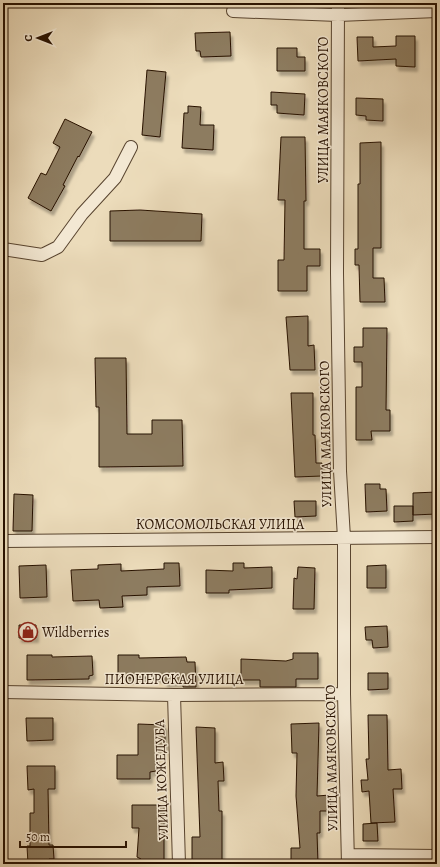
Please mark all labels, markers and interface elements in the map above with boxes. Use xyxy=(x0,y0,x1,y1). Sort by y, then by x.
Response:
north arrow xyxy=(18,18,58,58)
text: С xyxy=(21,34,36,41)
street label: УЛИЦА МАЯКОВСКОГО xyxy=(314,36,333,183)
street label: УЛИЦА МАЯКОВСКОГО xyxy=(315,360,336,508)
street label: КОМСОМОЛЬСКАЯ УЛИЦА xyxy=(136,515,305,534)
shop icon: Wildberries xyxy=(17,621,39,643)
place label: Wildberries xyxy=(41,623,109,642)
street label: ПИОНЕРСКАЯ УЛИЦА xyxy=(104,670,244,689)
street label: УЛИЦА МАЯКОВСКОГО xyxy=(321,684,342,832)
street label: УЛИЦА КОЖЕДУБА xyxy=(150,718,173,841)
scale bar xyxy=(20,823,126,849)
text: 50 m xyxy=(26,829,50,845)

